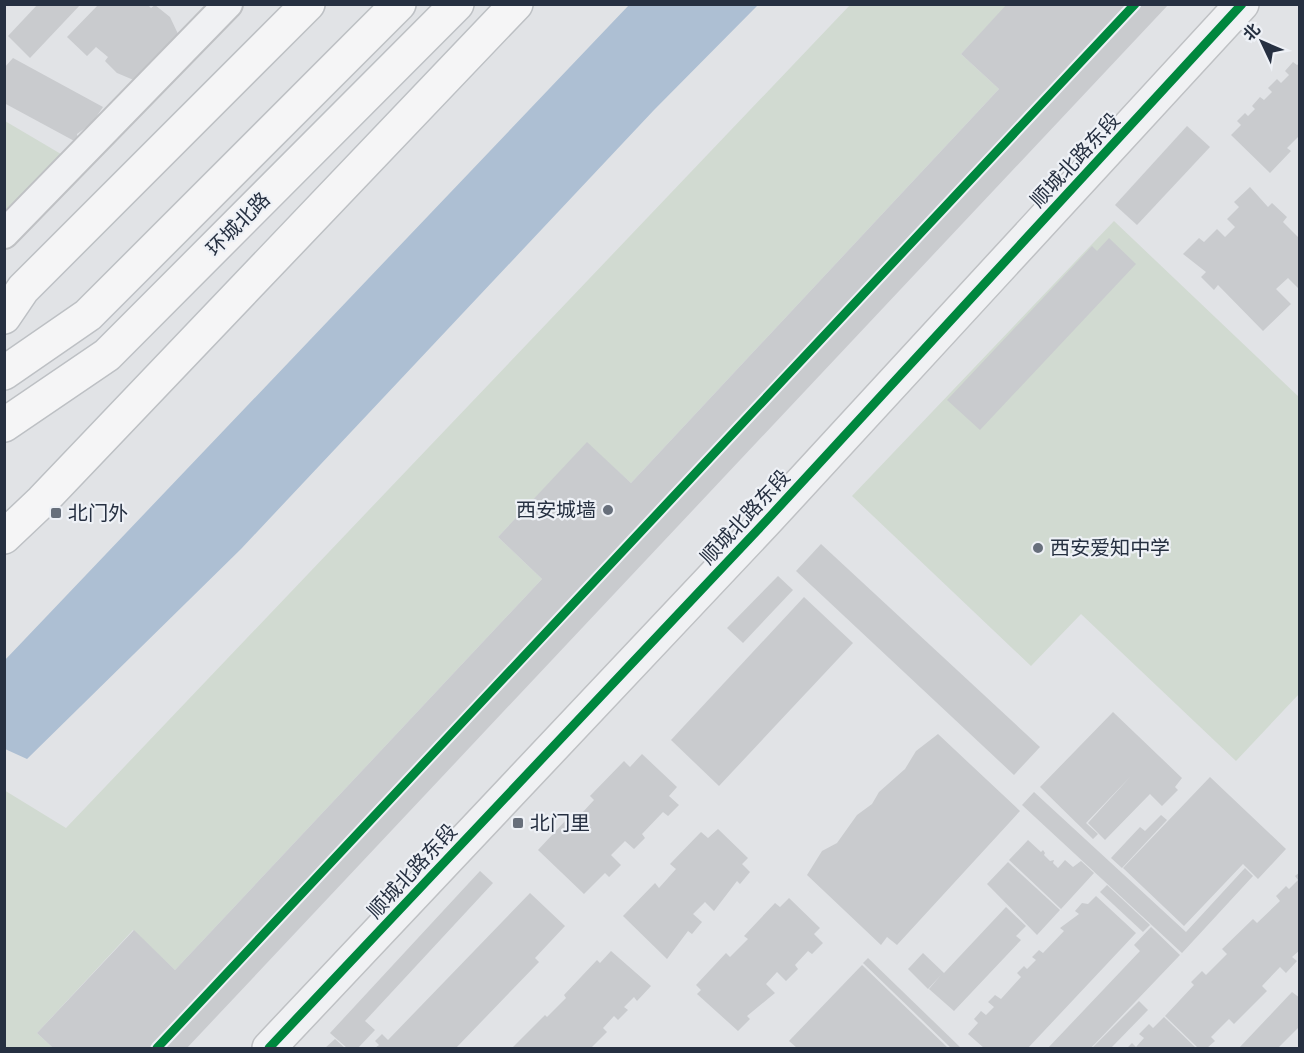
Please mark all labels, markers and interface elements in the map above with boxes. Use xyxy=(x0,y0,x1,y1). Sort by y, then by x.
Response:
north arrow xyxy=(1232,12,1292,72)
text: 北 xyxy=(1240,20,1263,44)
street label: 顺城北路东段 xyxy=(1026,109,1124,211)
street label: 环城北路 xyxy=(202,188,274,260)
street label: 顺城北路东段 xyxy=(696,466,794,568)
place label: 西安城墙 xyxy=(516,499,596,521)
place label: 北门外 xyxy=(68,502,128,524)
marker: 西安城墙 xyxy=(601,503,615,517)
marker: 北门外 xyxy=(49,506,63,520)
place label: 西安爱知中学 xyxy=(1050,537,1170,559)
marker: 西安爱知中学 xyxy=(1031,541,1045,555)
place label: 北门里 xyxy=(530,812,590,834)
marker: 北门里 xyxy=(511,816,525,830)
street label: 顺城北路东段 xyxy=(363,820,461,922)

